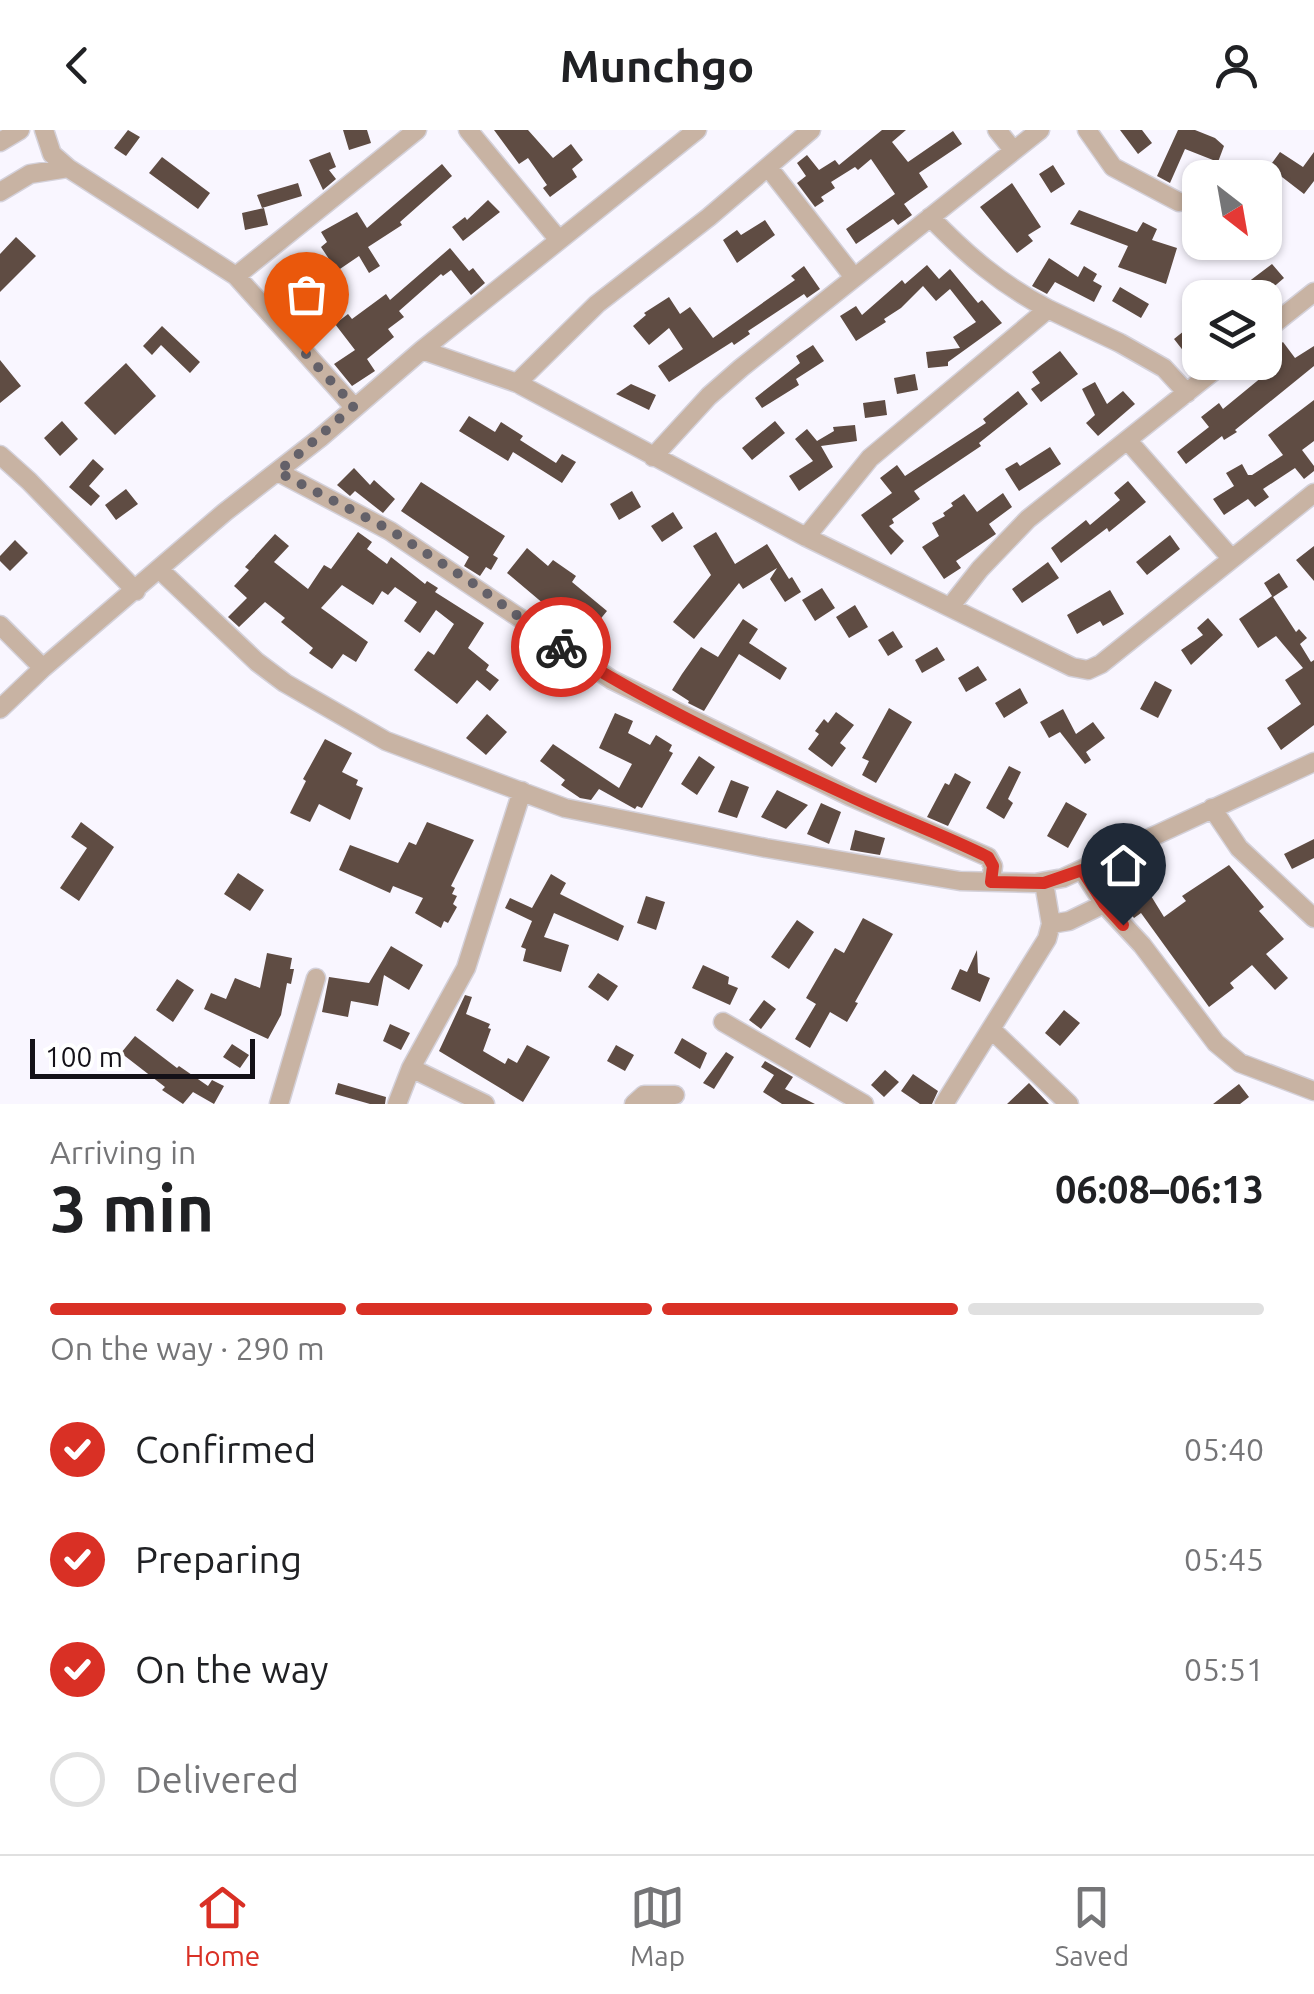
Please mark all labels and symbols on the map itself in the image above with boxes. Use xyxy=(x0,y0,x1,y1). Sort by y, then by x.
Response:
north arrow xyxy=(1182,160,1282,260)
pin xyxy=(264,252,349,355)
courier xyxy=(511,597,611,697)
pin xyxy=(1081,823,1166,926)
scale bar xyxy=(30,1034,255,1078)

